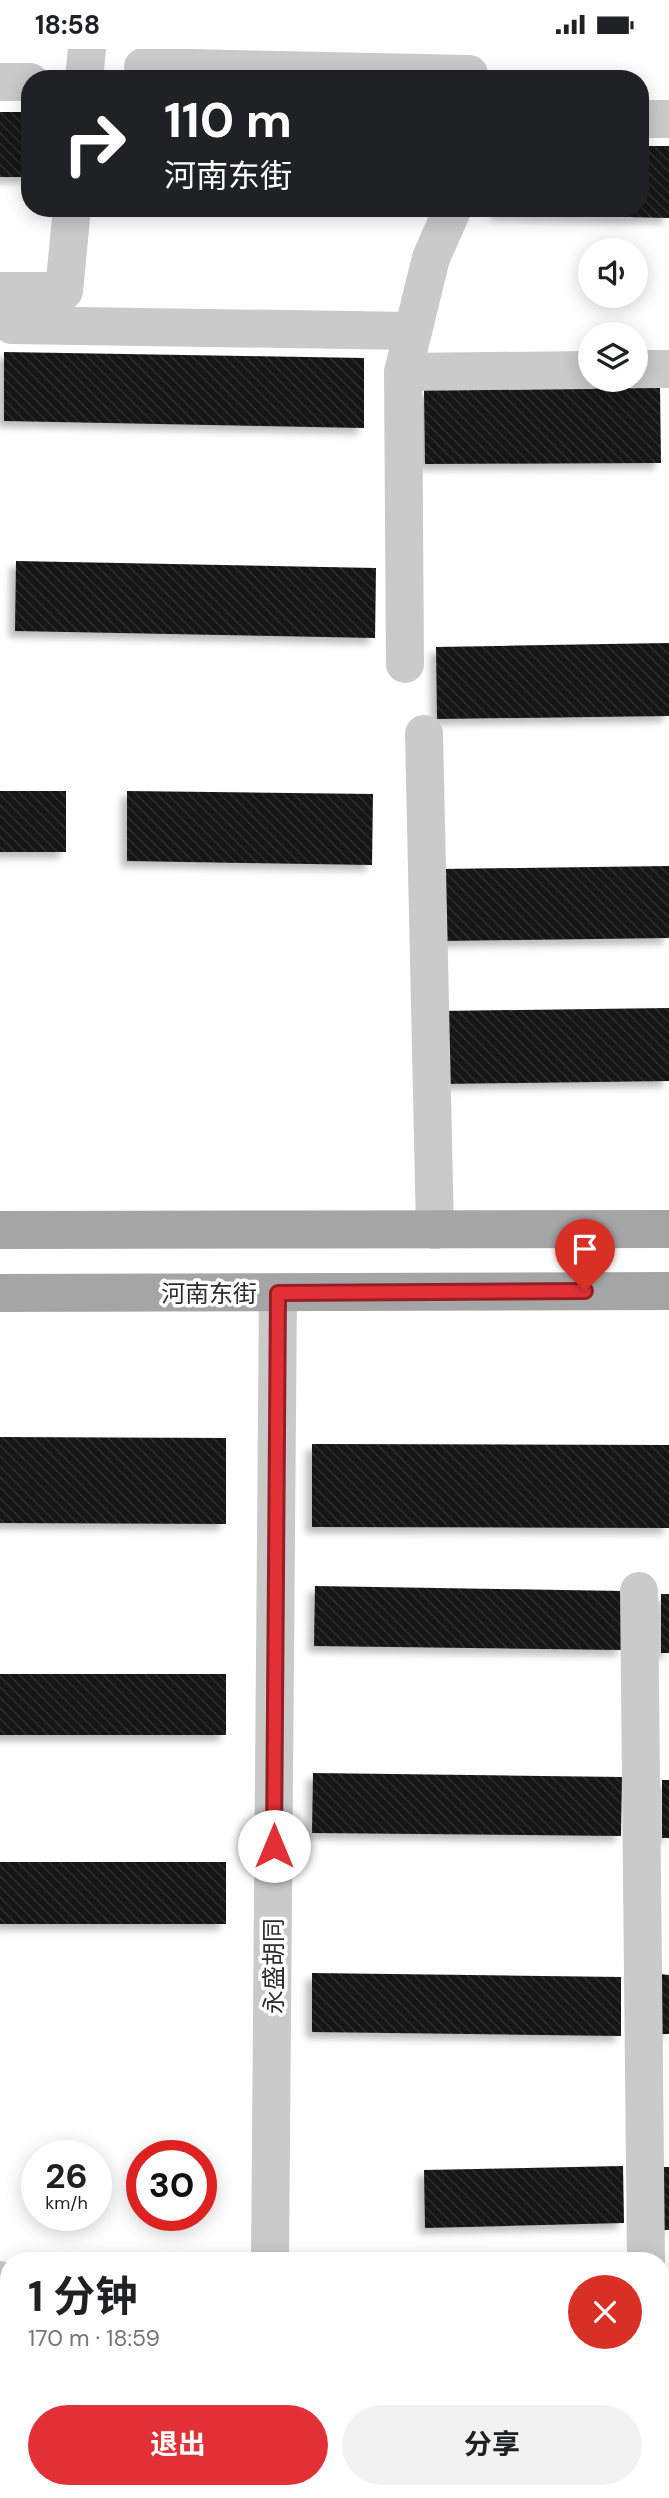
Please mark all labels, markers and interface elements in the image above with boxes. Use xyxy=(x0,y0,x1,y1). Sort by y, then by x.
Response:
text: 18:58 xyxy=(35,8,100,42)
text: 110 m xyxy=(164,88,292,152)
icon: right xyxy=(49,98,140,189)
text: 河南东街 xyxy=(164,155,292,197)
map controls xyxy=(578,238,648,392)
button: sound xyxy=(578,238,648,308)
button: layers xyxy=(578,322,648,392)
pin xyxy=(555,1219,615,1291)
icon: arrive xyxy=(566,1230,604,1268)
street label: 河南东街 xyxy=(161,1278,257,1309)
position arrow xyxy=(237,1809,311,1883)
street label: 永盛胡同 xyxy=(258,1918,289,2014)
speed limit sign: 30 xyxy=(126,2140,217,2231)
text: 26 xyxy=(45,2153,88,2199)
text: km/h xyxy=(45,2191,88,2215)
text: 1 分钟 xyxy=(28,2269,137,2324)
button: close xyxy=(568,2275,642,2349)
text: 170 m · 18:59 xyxy=(28,2323,160,2353)
button: 退出 xyxy=(28,2405,328,2485)
button: 分享 xyxy=(342,2405,642,2485)

